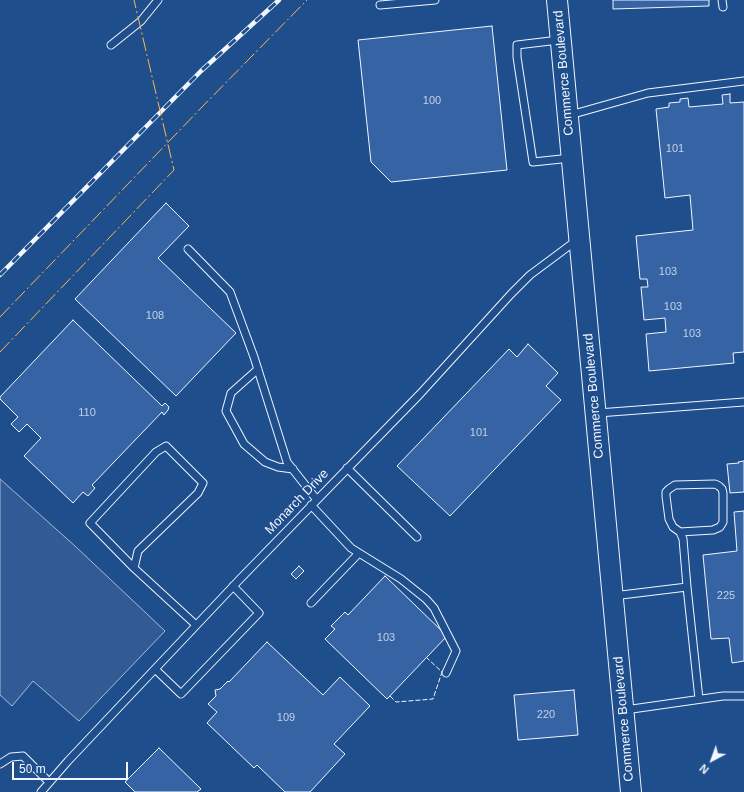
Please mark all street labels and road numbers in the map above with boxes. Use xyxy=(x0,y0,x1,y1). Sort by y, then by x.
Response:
street label: Commerce Boulevard xyxy=(551,10,577,136)
street label: Commerce Boulevard xyxy=(581,333,607,459)
street label: Monarch Drive xyxy=(262,466,332,538)
street label: Commerce Boulevard xyxy=(611,656,637,782)

